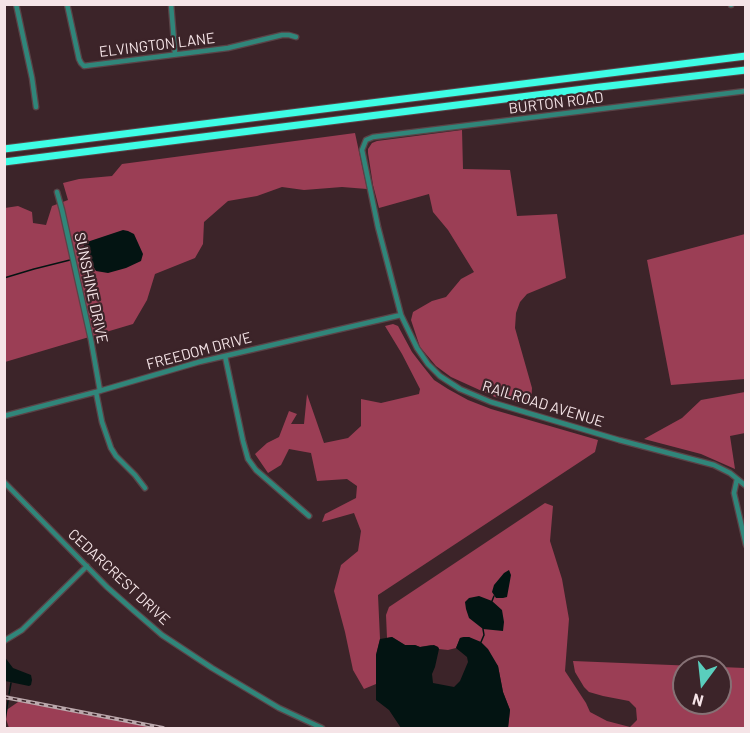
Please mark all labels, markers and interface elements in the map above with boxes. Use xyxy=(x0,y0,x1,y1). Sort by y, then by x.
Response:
street label: ELVINGTON LANE xyxy=(98,29,216,61)
street label: BURTON ROAD xyxy=(508,88,604,118)
street label: SUNSHINE DRIVE xyxy=(70,231,112,345)
street label: FREEDOM DRIVE xyxy=(144,328,254,374)
street label: RAILROAD AVENUE xyxy=(480,377,606,431)
street label: CEDARCREST DRIVE xyxy=(64,525,174,629)
north arrow xyxy=(672,655,732,715)
text: N xyxy=(690,690,705,711)

